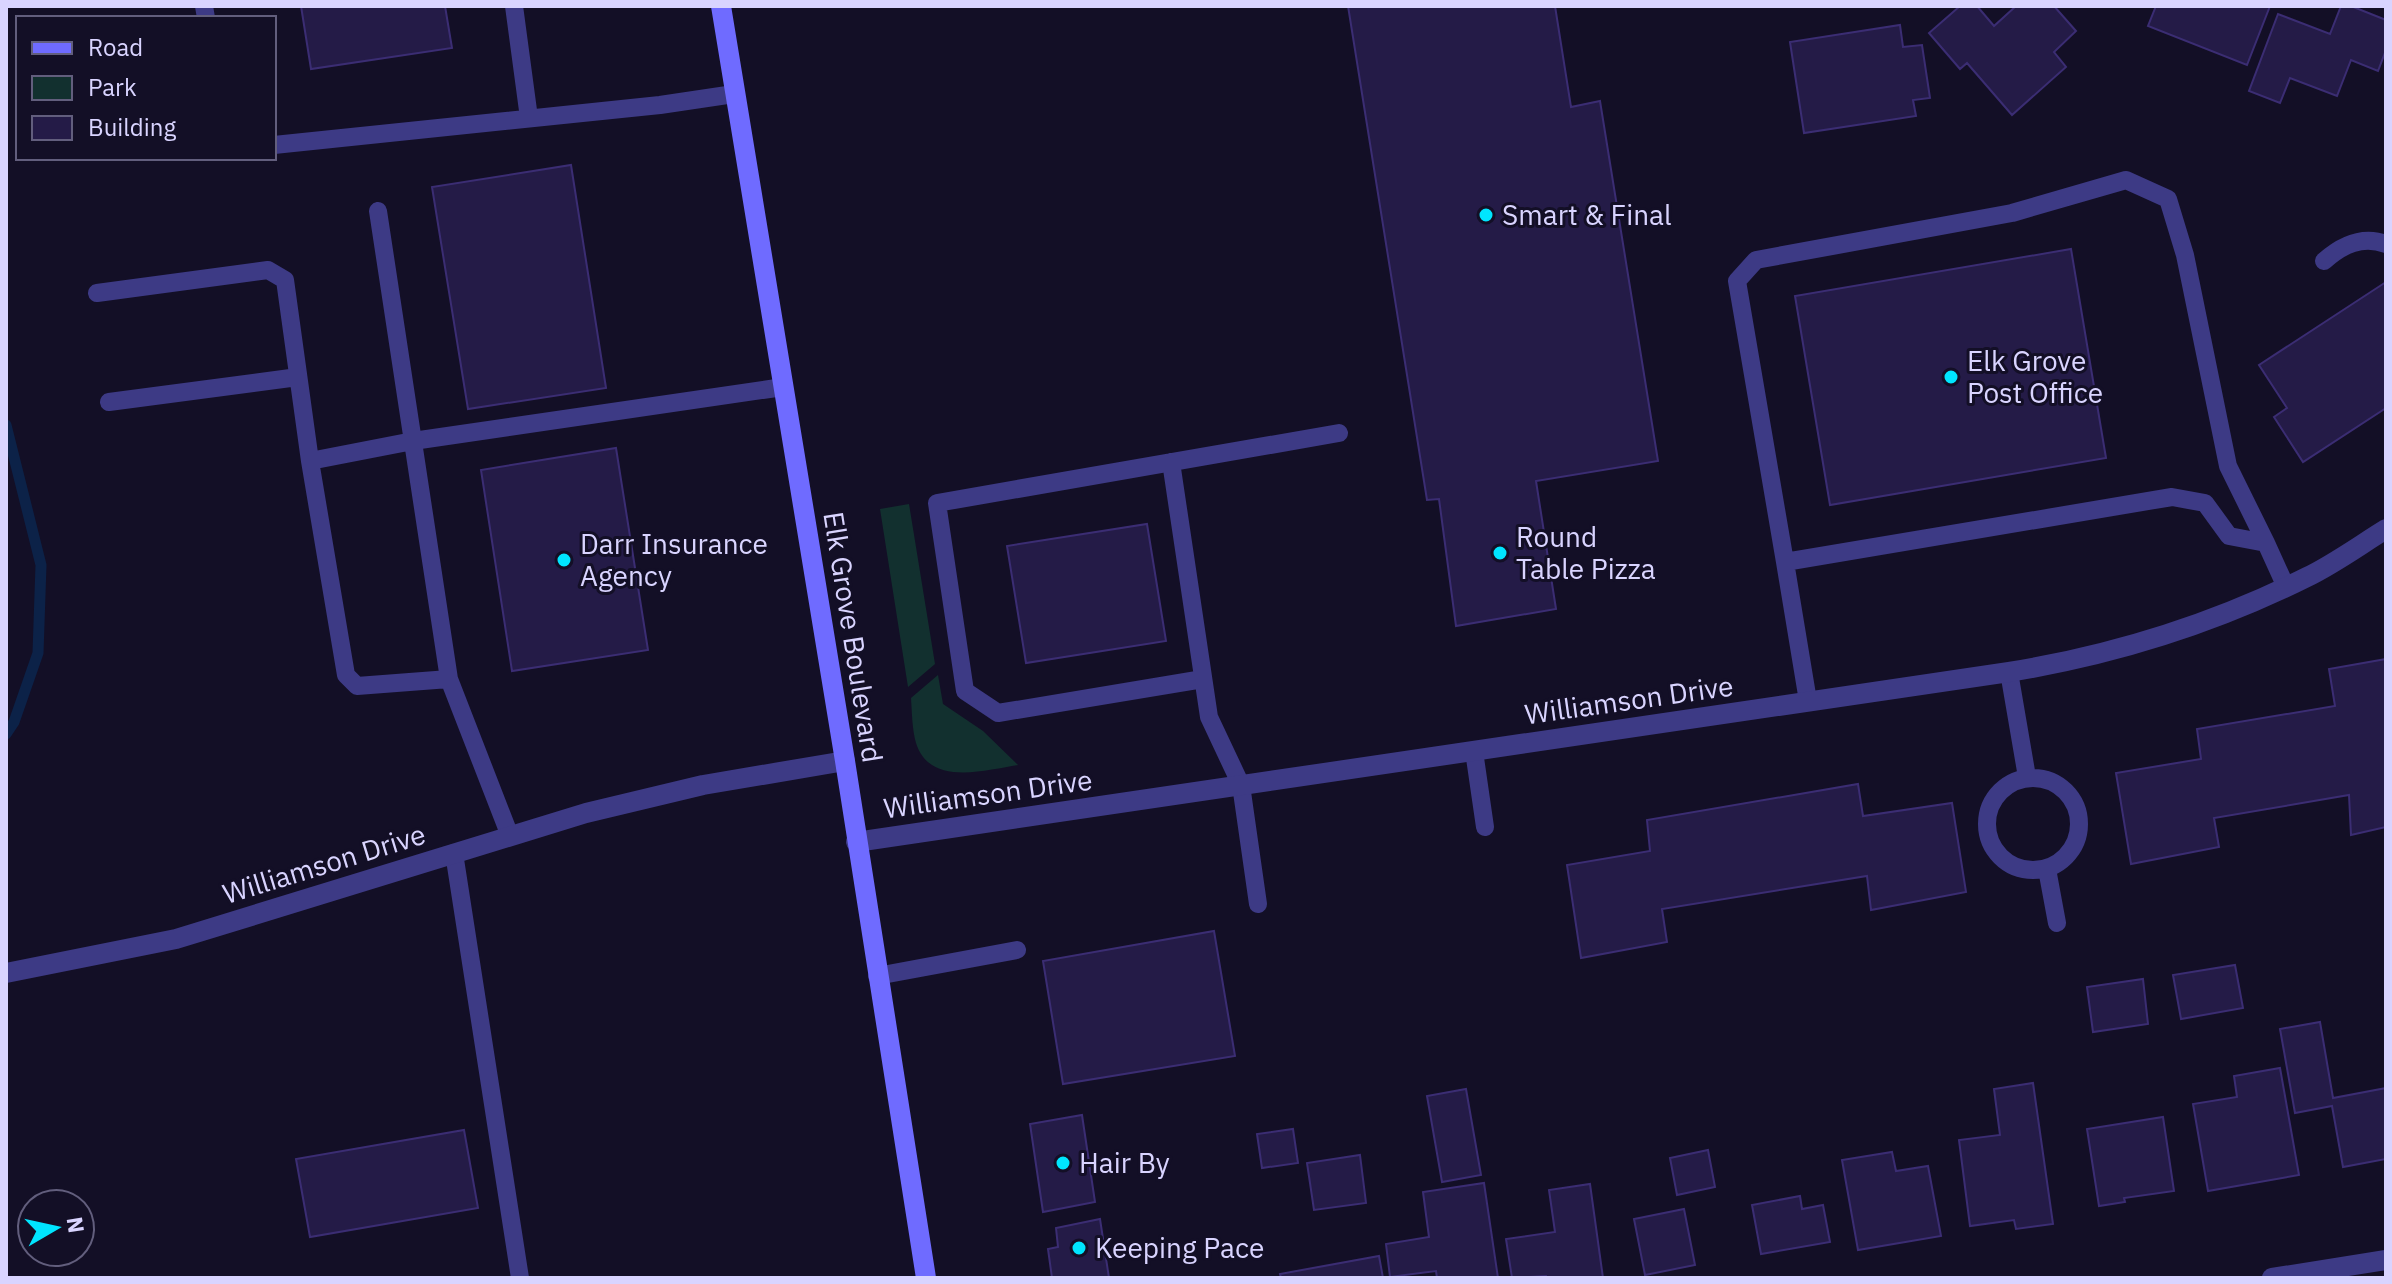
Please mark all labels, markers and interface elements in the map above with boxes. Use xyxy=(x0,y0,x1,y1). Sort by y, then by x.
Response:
legend xyxy=(16,16,276,160)
text: Road xyxy=(88,31,143,63)
text: Park xyxy=(88,71,137,103)
text: Building xyxy=(88,111,176,143)
place label: Smart & Final xyxy=(1502,196,1672,233)
marker: Smart & Final xyxy=(1477,206,1495,224)
place label: Elk Grove Post Office xyxy=(1967,342,2103,411)
marker: Elk Grove Post Office xyxy=(1942,368,1960,386)
street label: Elk Grove Boulevard xyxy=(815,509,892,765)
place label: Round Table Pizza xyxy=(1516,518,1656,587)
place label: Darr Insurance Agency xyxy=(580,525,768,594)
marker: Round Table Pizza xyxy=(1491,544,1509,562)
marker: Darr Insurance Agency xyxy=(555,551,573,569)
street label: Williamson Drive xyxy=(1522,667,1736,732)
street label: Williamson Drive xyxy=(881,761,1095,826)
street label: Williamson Drive xyxy=(218,815,430,912)
place label: Hair By xyxy=(1079,1144,1170,1181)
marker: Hair By xyxy=(1054,1154,1072,1172)
north arrow xyxy=(16,1188,96,1268)
text: N xyxy=(61,1215,92,1235)
place label: Keeping Pace xyxy=(1095,1229,1264,1266)
marker: Keeping Pace xyxy=(1070,1239,1088,1257)

